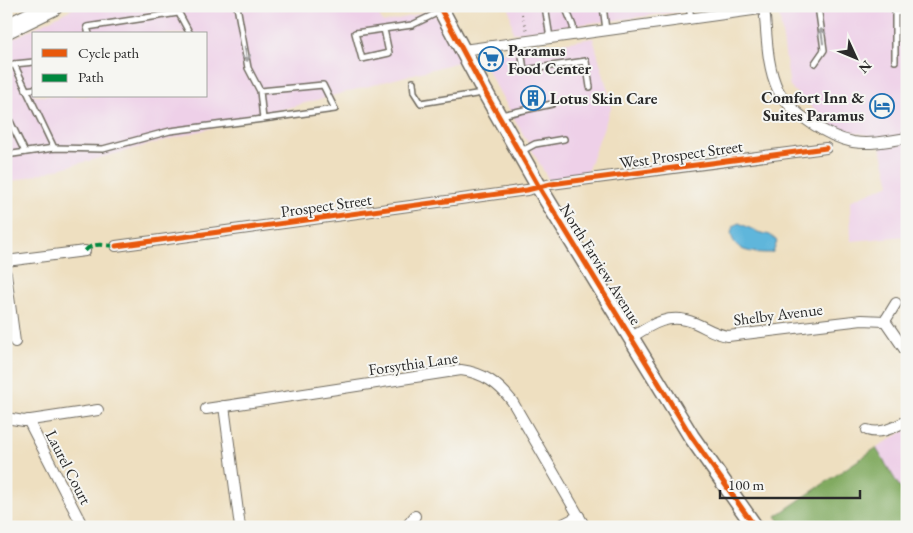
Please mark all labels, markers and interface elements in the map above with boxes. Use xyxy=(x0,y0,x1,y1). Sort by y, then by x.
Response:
one-way arrow xyxy=(816,28,826,44)
legend xyxy=(32,32,208,98)
north arrow xyxy=(830,32,880,82)
place label: Paramus Food Center xyxy=(508,40,591,79)
text: Cycle path xyxy=(78,43,140,62)
one-way arrow xyxy=(241,46,251,62)
supermarket icon: Paramus Food Center xyxy=(478,46,504,72)
text: N xyxy=(854,57,876,78)
text: Path xyxy=(78,67,104,86)
building icon: Lotus Skin Care xyxy=(520,85,546,111)
place label: Comfort Inn & Suites Paramus xyxy=(761,87,864,126)
place label: Lotus Skin Care xyxy=(550,88,658,109)
hotel icon: Comfort Inn & Suites Paramus xyxy=(869,93,895,119)
street label: West Prospect Street xyxy=(618,135,744,174)
street label: Prospect Street xyxy=(279,189,373,222)
street label: North Farview Avenue xyxy=(555,200,646,329)
street label: Shelby Avenue xyxy=(732,299,824,330)
street label: Forsythia Lane xyxy=(367,347,459,380)
street label: Laurel Court xyxy=(41,426,96,508)
scale bar xyxy=(720,468,860,500)
text: 100 m xyxy=(728,475,765,494)

